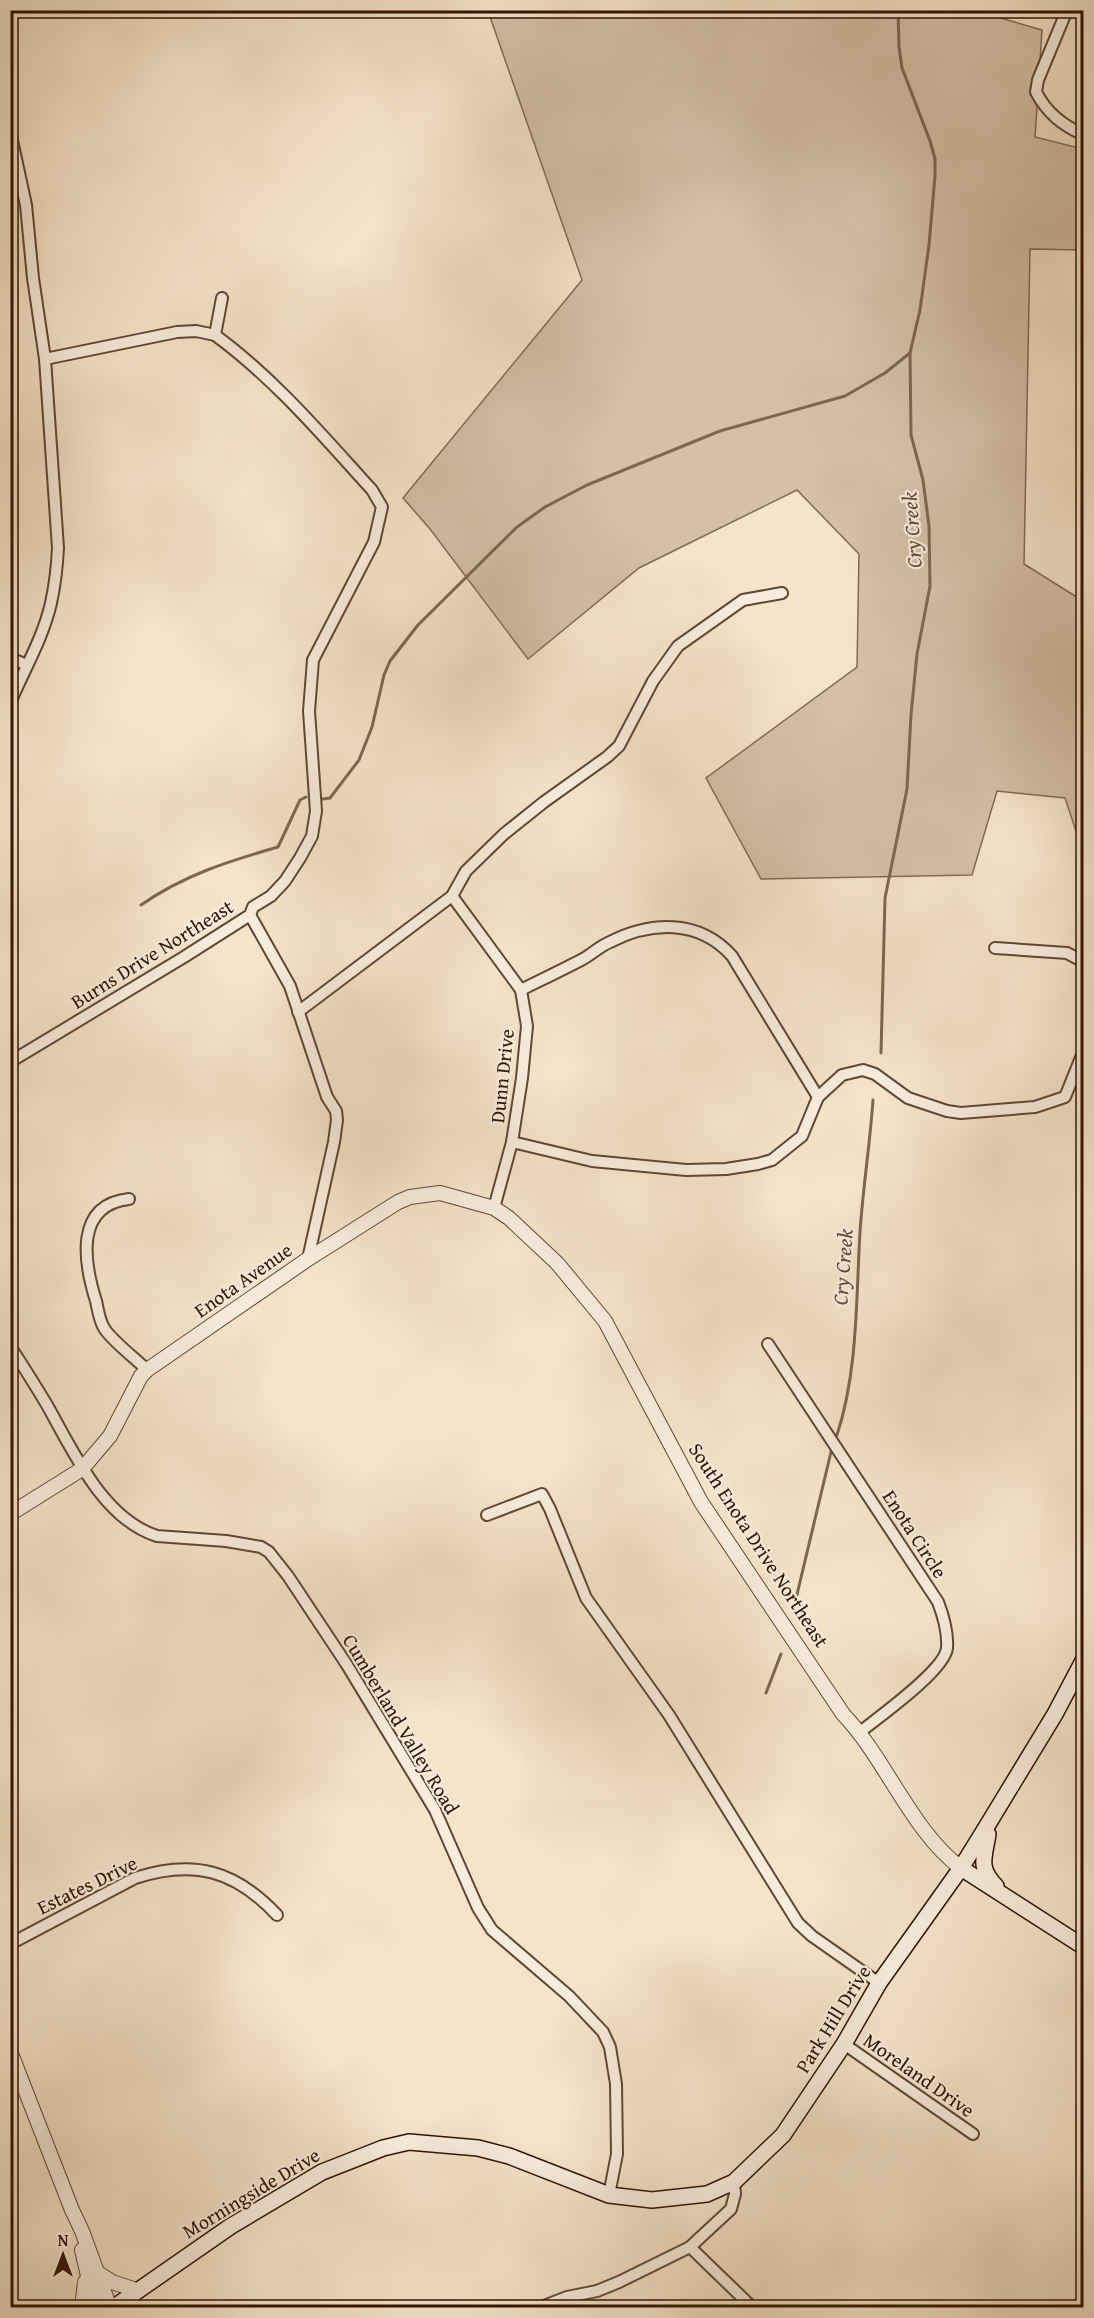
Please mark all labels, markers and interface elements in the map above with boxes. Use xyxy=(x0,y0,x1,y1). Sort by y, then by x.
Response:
water label: Cry Creek xyxy=(893,491,930,569)
street label: Burns Drive Northeast xyxy=(65,892,239,1015)
street label: Dunn Drive xyxy=(482,1027,521,1125)
water label: Cry Creek xyxy=(824,1227,861,1306)
street label: Enota Avenue xyxy=(188,1235,298,1324)
street label: South Enota Drive Northeast xyxy=(682,1437,837,1653)
street label: Enota Circle xyxy=(876,1484,955,1584)
street label: Cumberland Valley Road xyxy=(336,1628,467,1820)
street label: Estates Drive xyxy=(32,1848,142,1921)
street label: Park Hill Drive xyxy=(788,1959,877,2078)
street label: Moreland Drive xyxy=(858,2025,981,2124)
street label: Morningside Drive xyxy=(177,2140,325,2245)
north arrow xyxy=(33,2225,93,2285)
text: N xyxy=(58,2228,69,2252)

